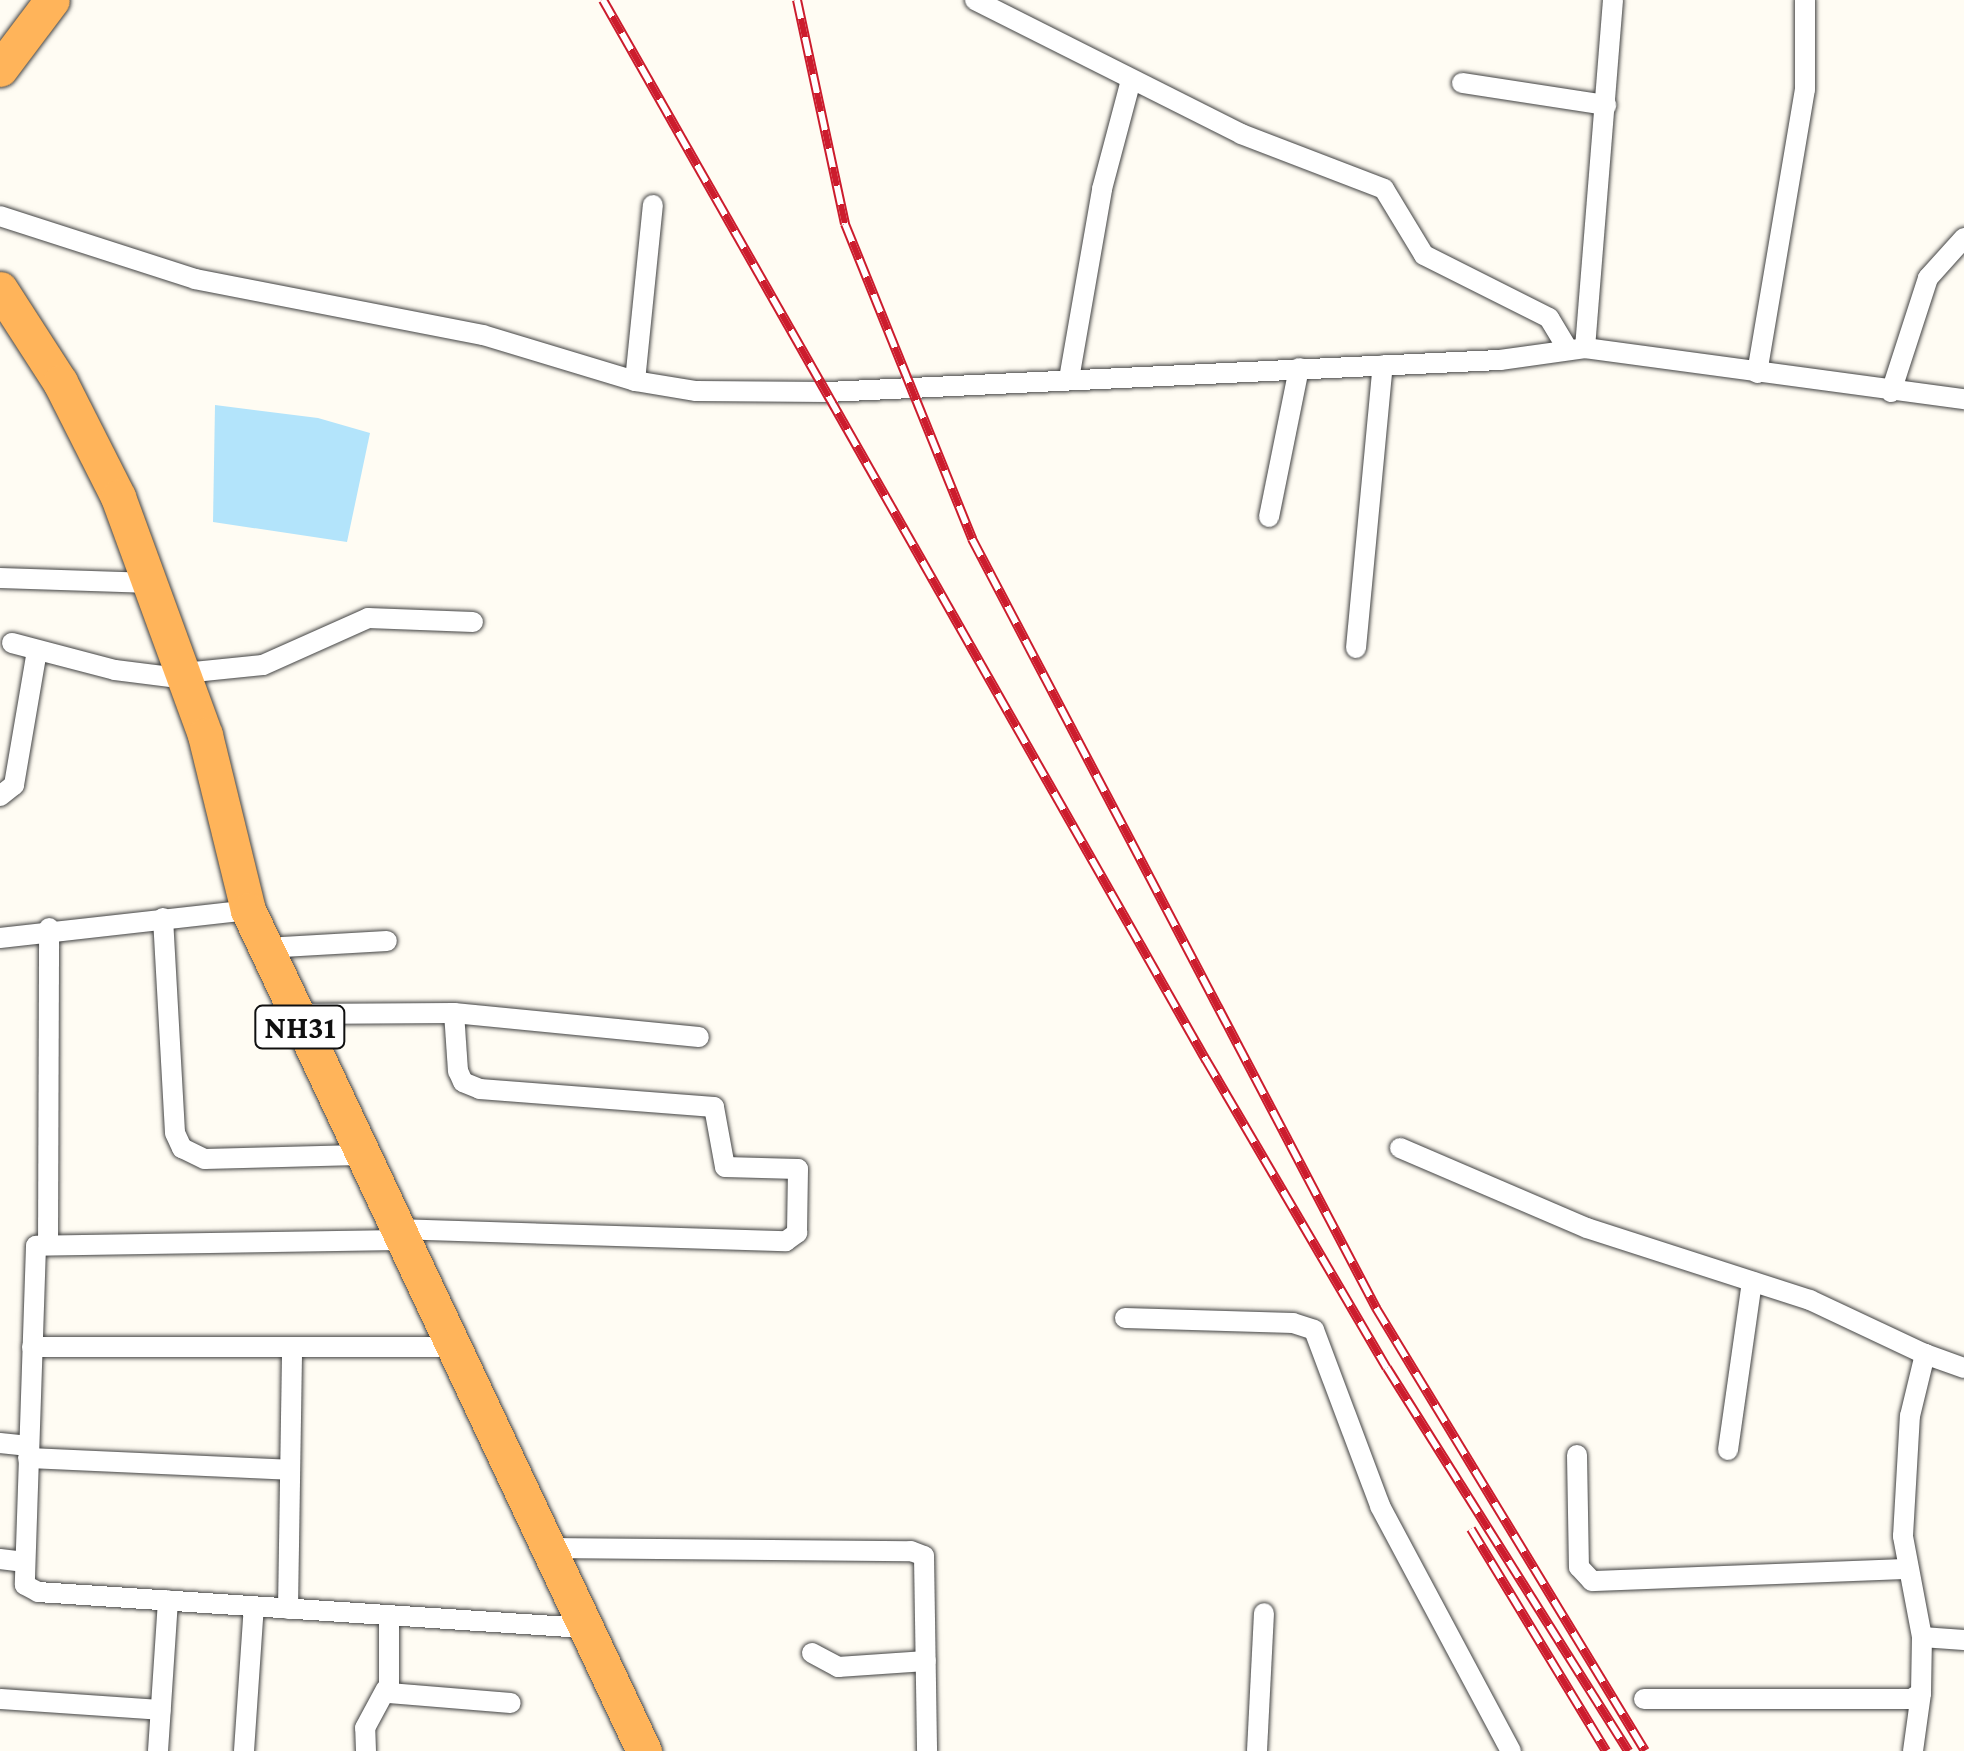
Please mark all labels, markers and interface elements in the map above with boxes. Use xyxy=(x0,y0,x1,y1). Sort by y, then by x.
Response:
road number: NH31 xyxy=(252,1000,348,1054)

